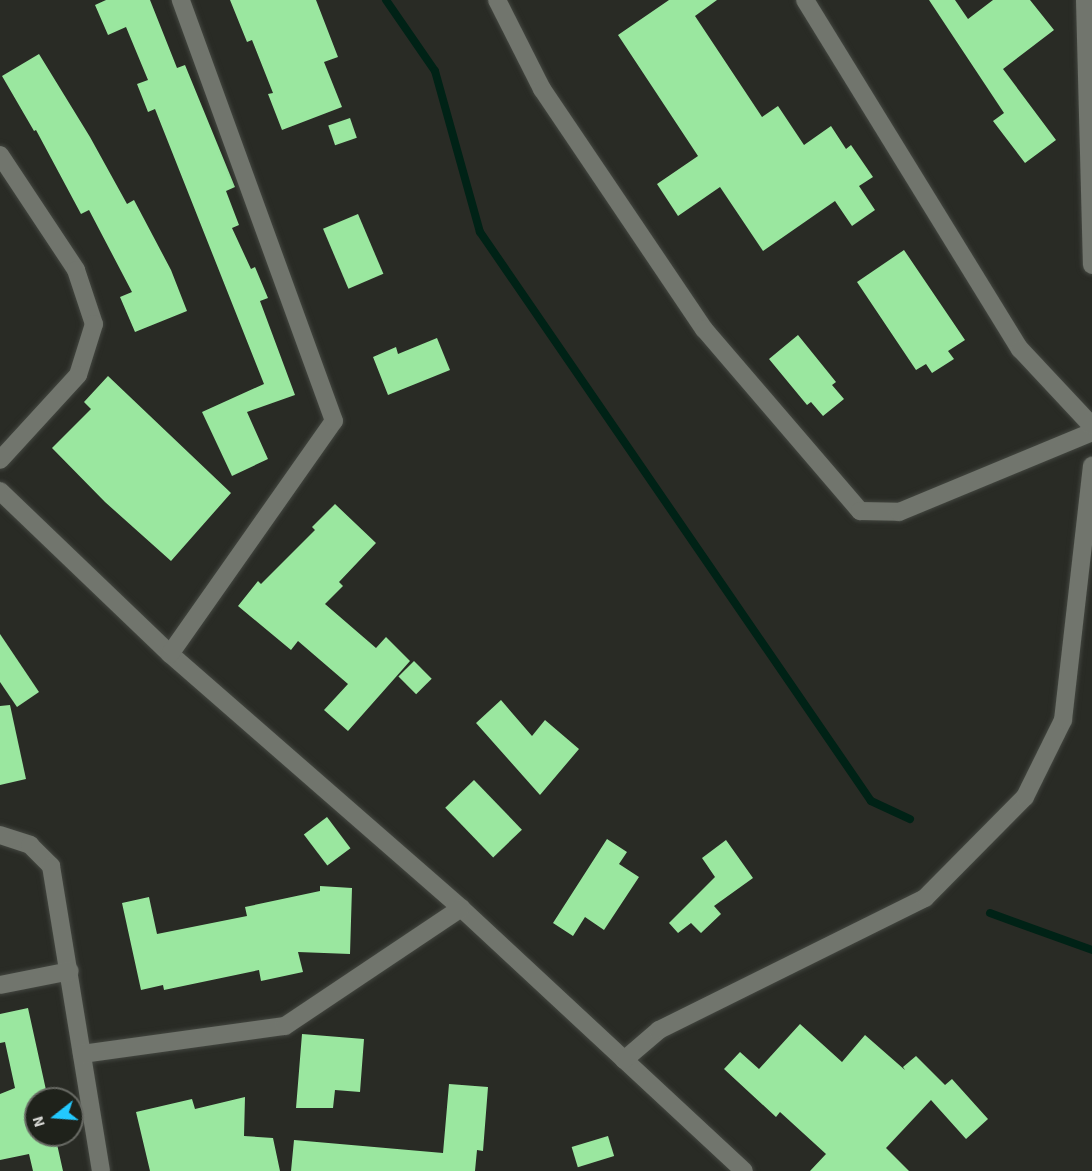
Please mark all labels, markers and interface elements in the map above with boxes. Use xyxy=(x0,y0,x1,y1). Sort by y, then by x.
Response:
north arrow xyxy=(24,1087,84,1147)
text: N xyxy=(27,1113,51,1130)

